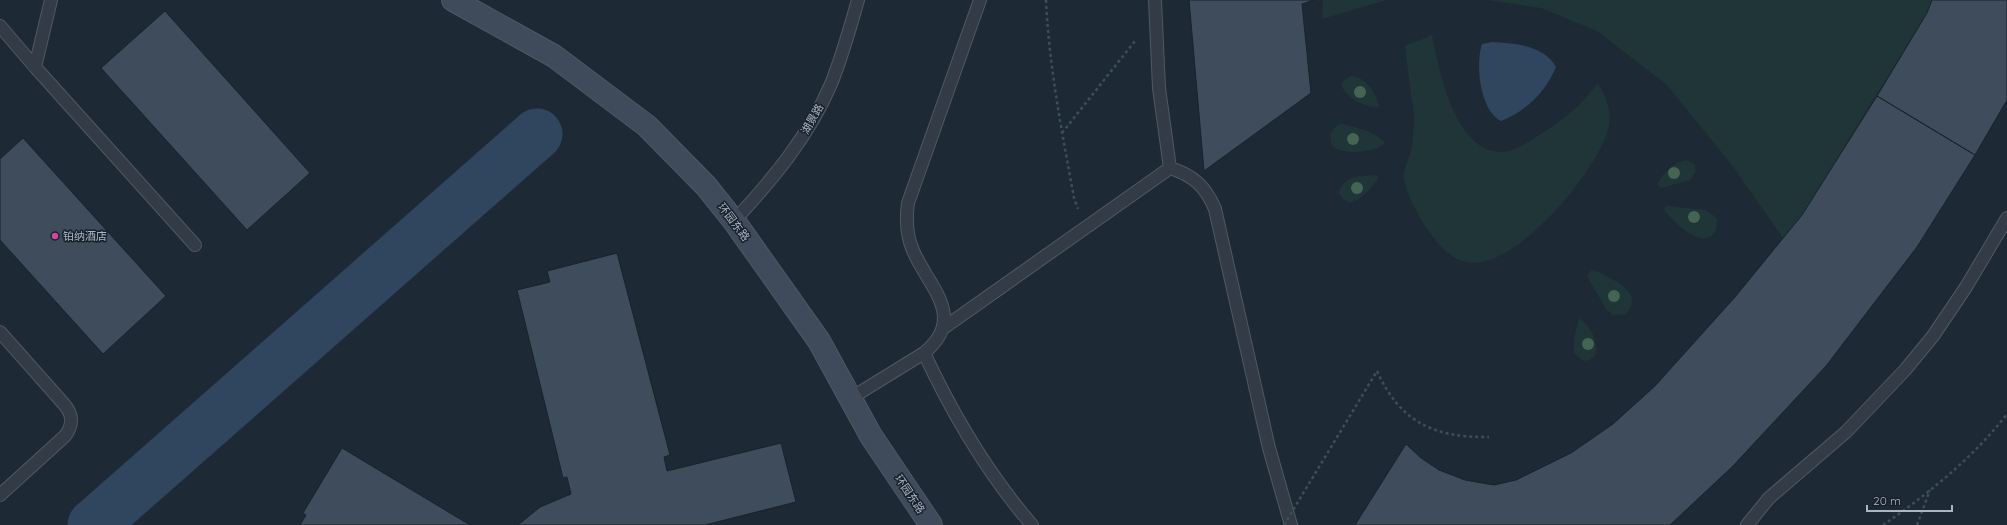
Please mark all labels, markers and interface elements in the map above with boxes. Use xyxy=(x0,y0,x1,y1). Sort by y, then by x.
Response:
street label: 湖景路 xyxy=(798,101,826,137)
street label: 环园东路 xyxy=(715,200,753,244)
place label: 铂纳酒店 xyxy=(63,229,107,243)
marker: 铂纳酒店 xyxy=(50,231,60,241)
street label: 环园东路 xyxy=(892,472,928,516)
scale bar xyxy=(1867,487,1952,513)
text: 20 m xyxy=(1873,493,1901,508)

